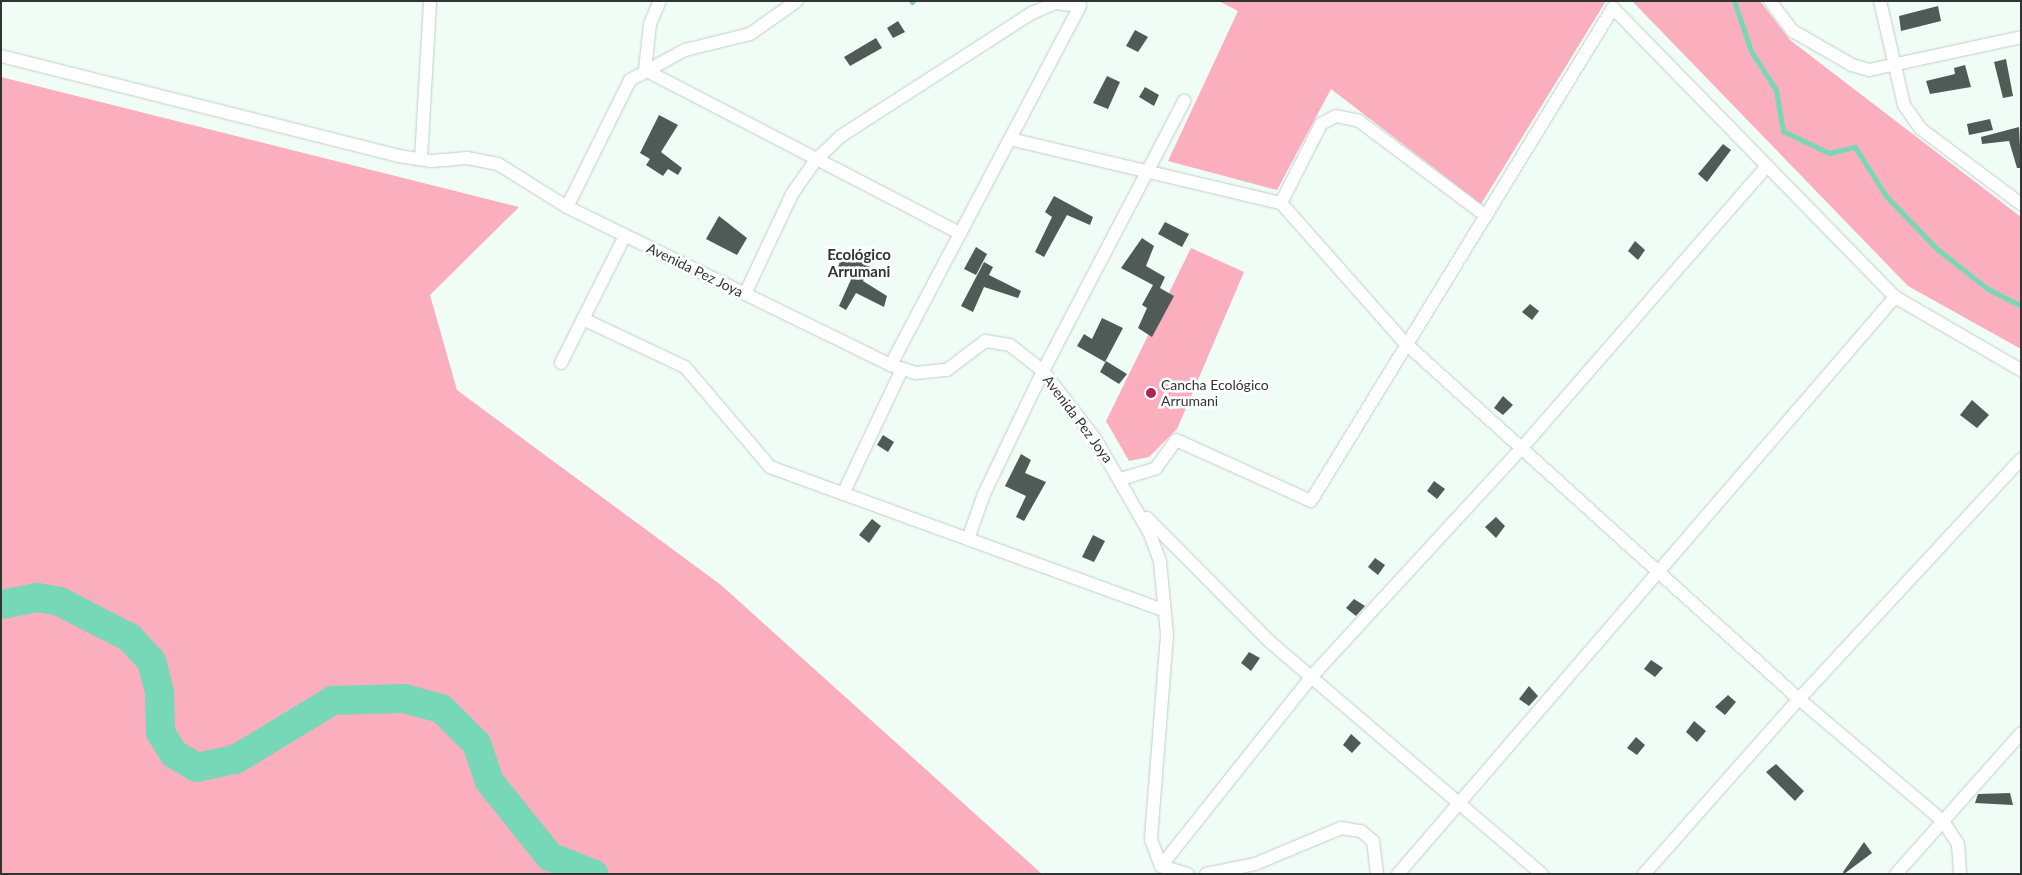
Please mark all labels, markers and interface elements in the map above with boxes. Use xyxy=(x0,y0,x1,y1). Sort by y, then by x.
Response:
street label: Avenida Pez Joya xyxy=(644,239,746,301)
district label: Ecológico Arrumani xyxy=(827,245,891,280)
street label: Avenida Pez Joya xyxy=(1040,372,1116,466)
place label: Cancha Ecológico Arrumani xyxy=(1161,377,1269,410)
marker: Cancha Ecológico Arrumani xyxy=(1145,387,1157,399)

